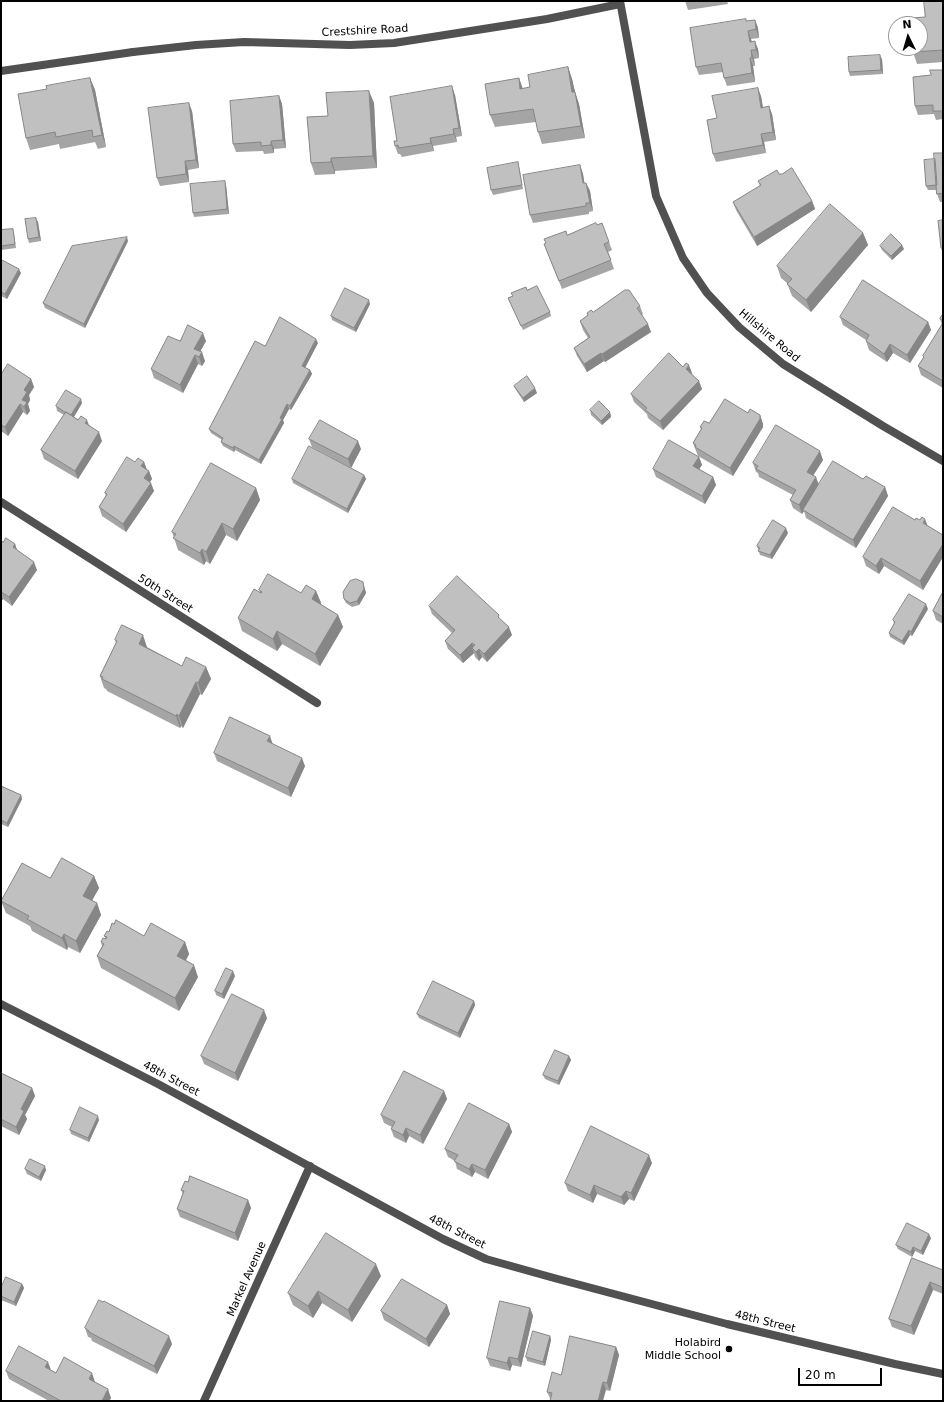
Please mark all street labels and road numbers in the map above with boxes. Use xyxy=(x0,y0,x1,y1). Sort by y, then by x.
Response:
street label: Crestshire Road xyxy=(321,22,409,40)
street label: Hillshire Road xyxy=(736,307,802,365)
street label: 50th Street xyxy=(135,572,195,616)
street label: 48th Street xyxy=(140,1059,202,1099)
street label: 48th Street xyxy=(426,1212,488,1252)
street label: Markel Avenue xyxy=(225,1239,269,1319)
street label: 48th Street xyxy=(733,1308,797,1336)

